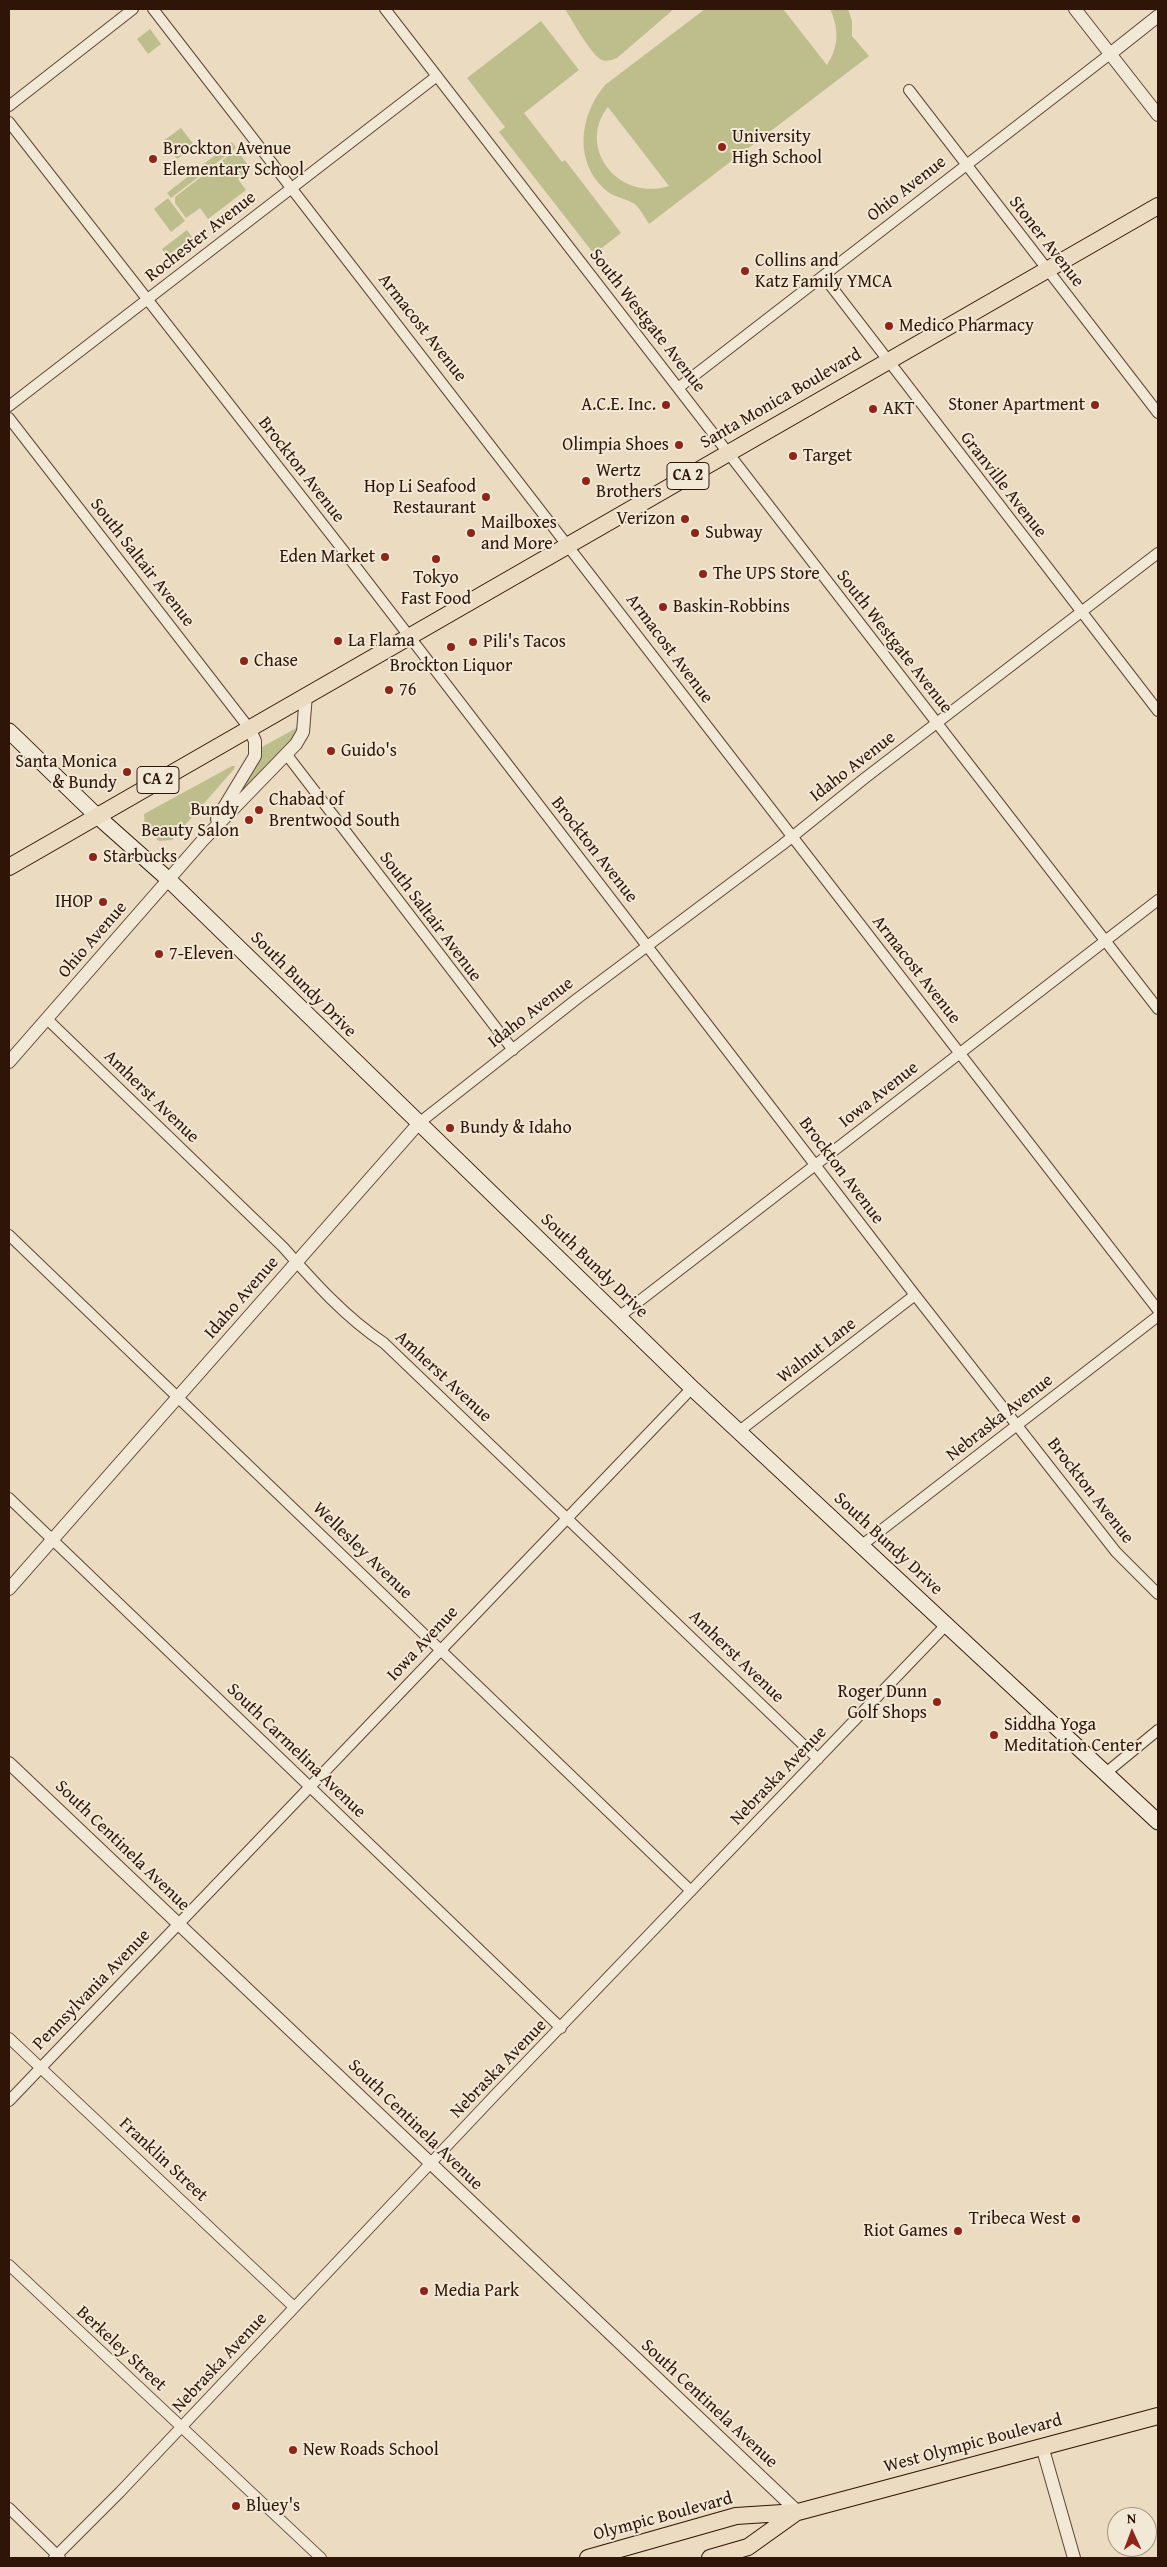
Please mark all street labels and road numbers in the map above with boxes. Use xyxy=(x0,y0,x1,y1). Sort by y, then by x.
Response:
street label: Ohio Avenue xyxy=(863,151,951,227)
street label: Rochester Avenue xyxy=(141,187,261,287)
street label: Stoner Avenue xyxy=(1004,192,1088,292)
street label: South Westgate Avenue xyxy=(584,245,710,397)
street label: Armacost Avenue xyxy=(373,270,471,386)
street label: Santa Monica Boulevard xyxy=(697,344,865,454)
street label: Brockton Avenue xyxy=(253,413,349,527)
street label: Granville Avenue xyxy=(955,428,1051,542)
road number: CA 2 xyxy=(667,462,709,490)
street label: South Saltair Avenue xyxy=(85,494,199,632)
street label: South Westgate Avenue xyxy=(831,566,957,718)
street label: Armacost Avenue xyxy=(621,590,717,708)
street label: Idaho Avenue xyxy=(806,727,900,807)
road number: CA 2 xyxy=(137,766,179,794)
street label: Brockton Avenue xyxy=(546,793,642,907)
street label: South Saltair Avenue xyxy=(374,848,486,986)
street label: Ohio Avenue xyxy=(54,897,132,983)
street label: Armacost Avenue xyxy=(867,912,965,1028)
street label: South Bundy Drive xyxy=(245,927,361,1043)
street label: Idaho Avenue xyxy=(484,973,578,1053)
street label: Amherst Avenue xyxy=(99,1046,203,1148)
street label: Iowa Avenue xyxy=(835,1057,923,1133)
street label: Brockton Avenue xyxy=(794,1113,888,1229)
street label: South Bundy Drive xyxy=(536,1209,652,1323)
street label: Idaho Avenue xyxy=(200,1252,284,1344)
street label: Walnut Lane xyxy=(773,1314,861,1388)
street label: Amherst Avenue xyxy=(390,1327,496,1427)
street label: Nebraska Avenue xyxy=(942,1370,1058,1466)
street label: Brockton Avenue xyxy=(1042,1434,1138,1548)
street label: South Bundy Drive xyxy=(829,1488,947,1600)
street label: Wellesley Avenue xyxy=(308,1498,416,1604)
street label: Iowa Avenue xyxy=(383,1602,463,1686)
street label: Amherst Avenue xyxy=(684,1606,788,1708)
street label: South Carmelina Avenue xyxy=(222,1679,370,1823)
street label: Nebraska Avenue xyxy=(726,1722,832,1830)
street label: South Centinela Avenue xyxy=(50,1776,194,1916)
street label: Pennsylvania Avenue xyxy=(29,1925,155,2055)
street label: Nebraska Avenue xyxy=(446,2015,552,2123)
street label: South Centinela Avenue xyxy=(343,2055,487,2195)
street label: Franklin Street xyxy=(114,2113,212,2207)
street label: Berkeley Street xyxy=(71,2302,171,2396)
street label: Nebraska Avenue xyxy=(168,2308,272,2418)
street label: South Centinela Avenue xyxy=(636,2335,782,2473)
street label: West Olympic Boulevard xyxy=(882,2410,1064,2478)
street label: Olympic Boulevard xyxy=(591,2488,735,2546)

